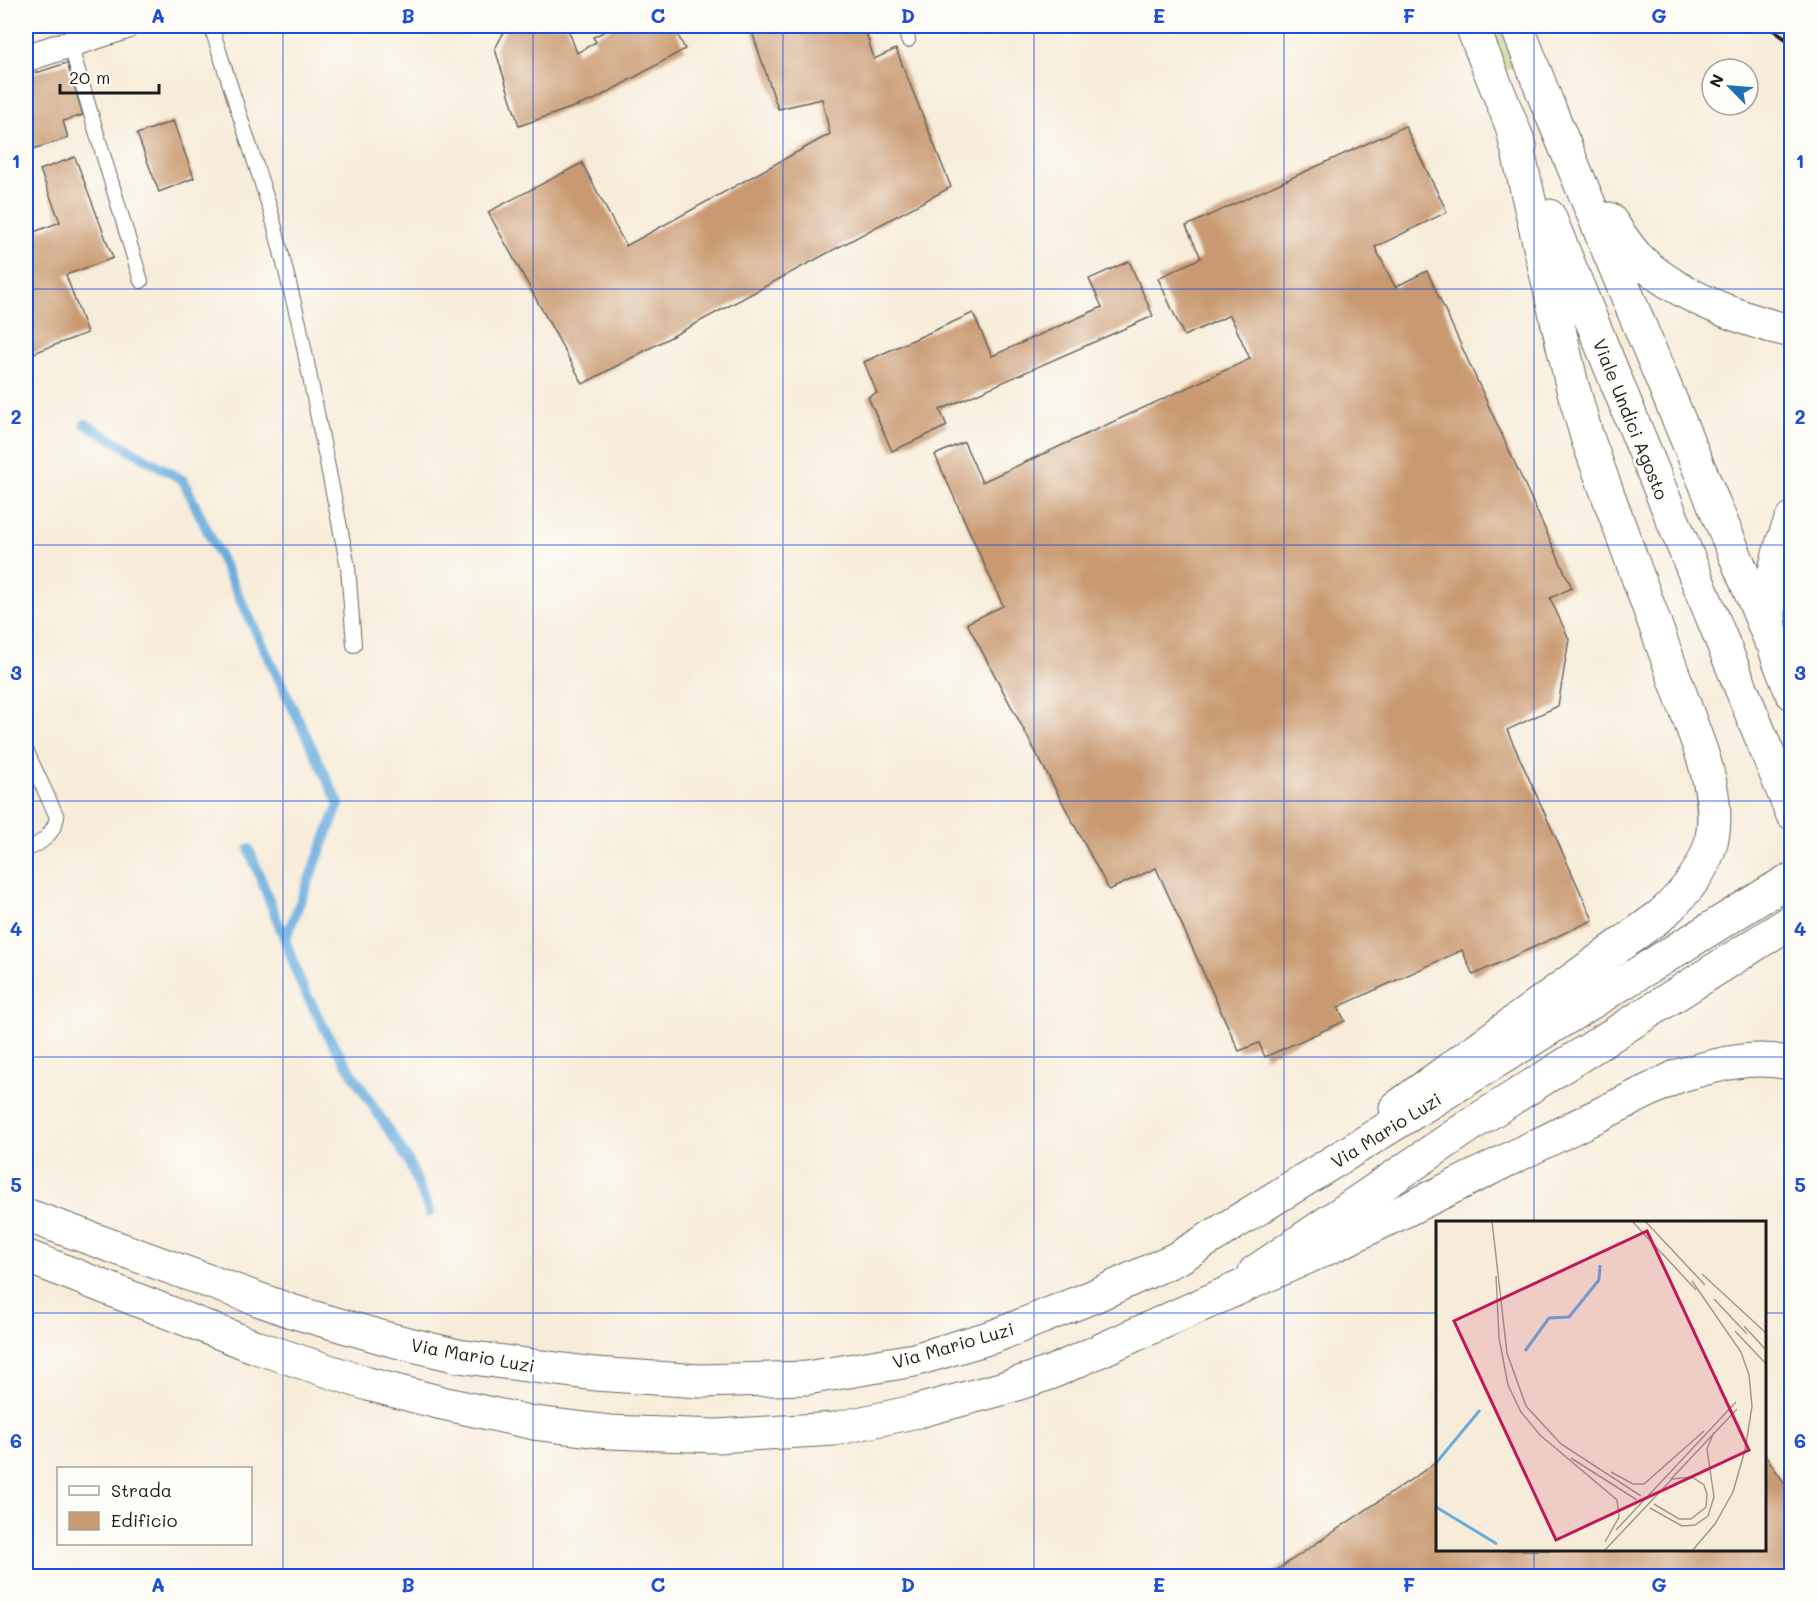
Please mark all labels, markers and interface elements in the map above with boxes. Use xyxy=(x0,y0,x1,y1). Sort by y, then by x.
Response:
text: A xyxy=(151,2,165,28)
text: B xyxy=(401,2,415,28)
text: C xyxy=(651,2,666,28)
text: D xyxy=(901,2,915,28)
text: E xyxy=(1153,2,1165,28)
text: F xyxy=(1403,2,1416,28)
text: G xyxy=(1651,2,1667,28)
scale bar xyxy=(60,57,159,95)
north arrow xyxy=(1700,57,1760,117)
text: 20 m xyxy=(69,65,110,89)
text: N xyxy=(1704,71,1728,90)
text: 1 xyxy=(12,147,20,173)
text: 1 xyxy=(1796,147,1804,173)
street label: Viale Undici Agosto xyxy=(1588,335,1674,503)
text: 2 xyxy=(10,403,22,429)
text: 2 xyxy=(1794,403,1806,429)
text: 3 xyxy=(10,659,22,685)
text: 3 xyxy=(1794,659,1806,685)
text: 4 xyxy=(10,915,23,941)
text: 4 xyxy=(1794,915,1807,941)
street label: Via Mario Luzi xyxy=(1326,1087,1446,1173)
text: 5 xyxy=(10,1171,22,1197)
text: 5 xyxy=(1794,1171,1806,1197)
inset map xyxy=(1436,1221,1766,1551)
street label: Via Mario Luzi xyxy=(889,1316,1017,1374)
street label: Via Mario Luzi xyxy=(409,1332,537,1378)
text: 6 xyxy=(10,1427,22,1453)
text: 6 xyxy=(1794,1427,1806,1453)
legend xyxy=(57,1467,252,1545)
text: Strada xyxy=(111,1478,172,1502)
text: Edificio xyxy=(111,1508,178,1532)
text: A xyxy=(151,1571,165,1597)
text: B xyxy=(401,1571,415,1597)
text: C xyxy=(651,1571,666,1597)
text: D xyxy=(901,1571,915,1597)
text: E xyxy=(1153,1571,1165,1597)
text: F xyxy=(1403,1571,1416,1597)
text: G xyxy=(1651,1571,1667,1597)

